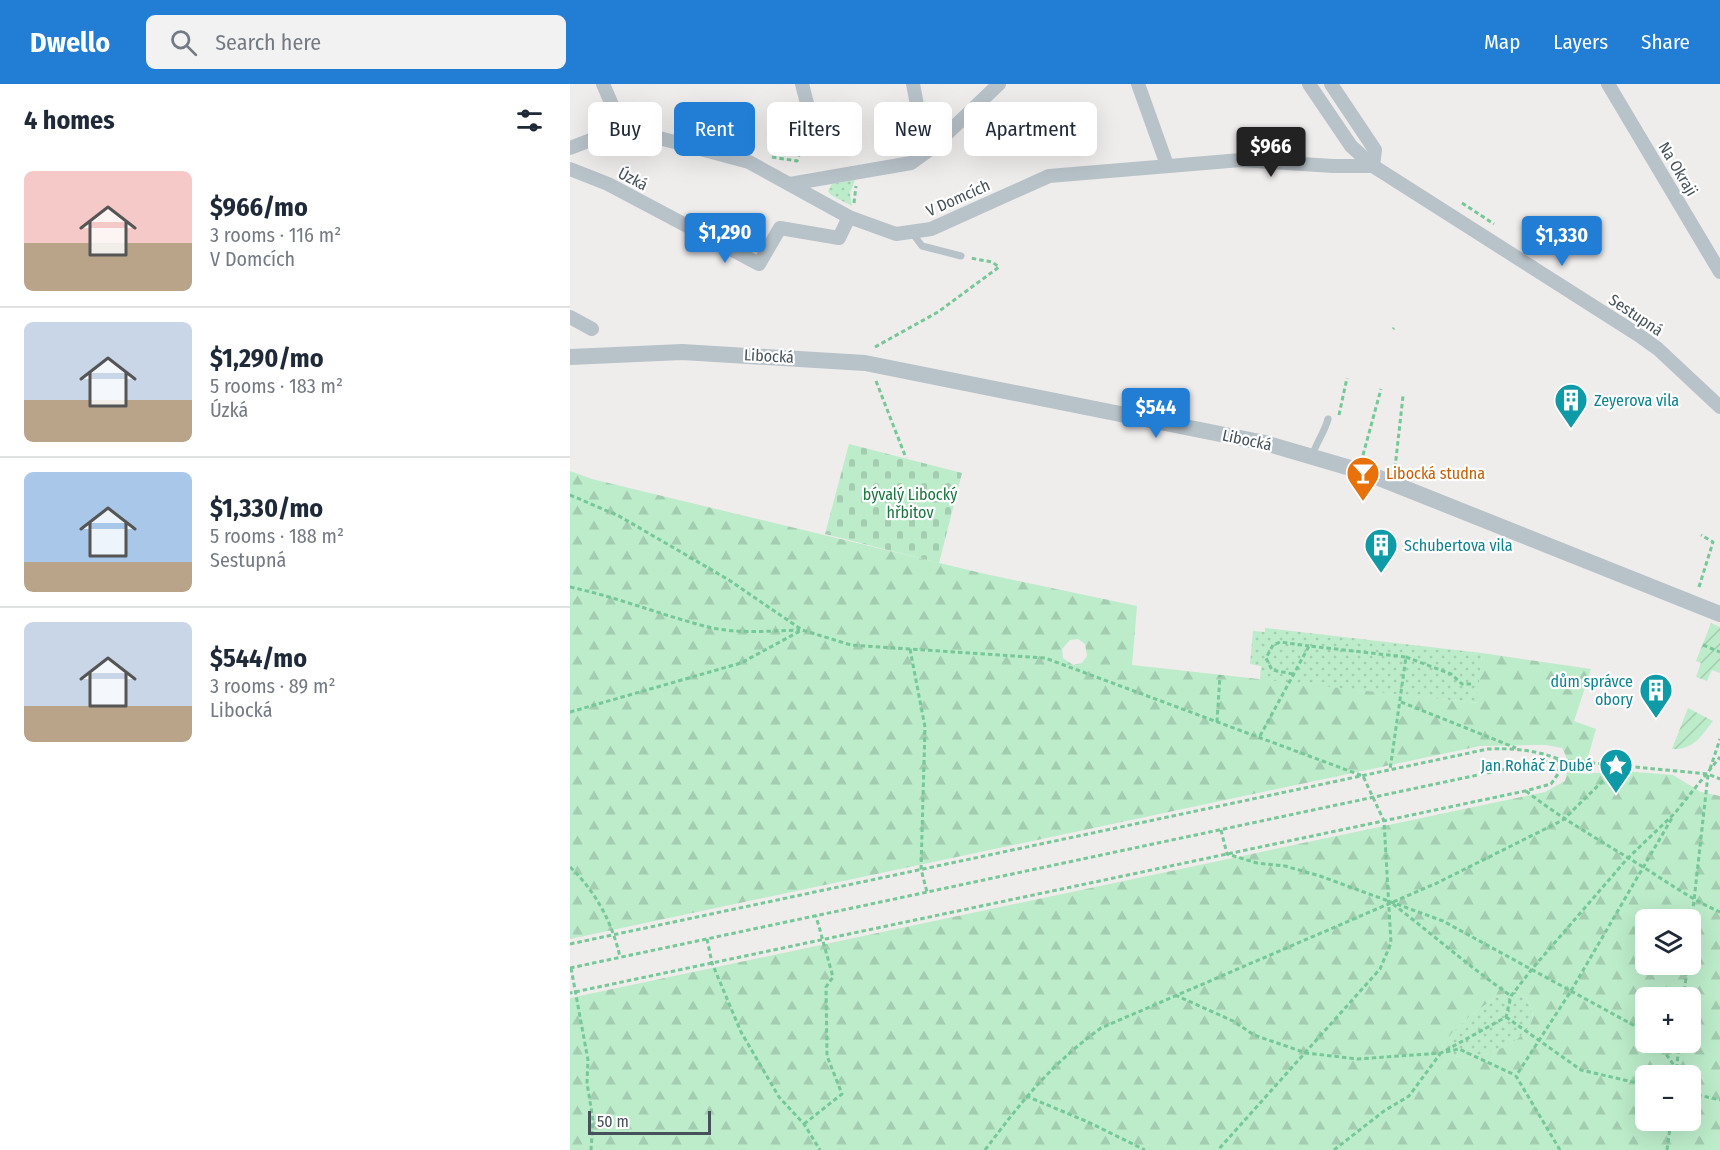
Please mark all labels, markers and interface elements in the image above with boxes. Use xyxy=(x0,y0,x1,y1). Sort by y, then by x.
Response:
search box xyxy=(146,15,566,69)
text: Dwello xyxy=(30,26,110,59)
icon: search xyxy=(167,26,200,59)
text: Search here xyxy=(215,29,321,56)
text: Map xyxy=(1484,29,1520,55)
text: Layers xyxy=(1553,29,1608,55)
text: Share xyxy=(1641,29,1690,55)
chip: Buy xyxy=(588,102,662,156)
chip: Rent xyxy=(674,102,755,156)
chip: Filters xyxy=(767,102,862,156)
chip: New xyxy=(874,102,952,156)
chip: Apartment xyxy=(964,102,1097,156)
icon: filters xyxy=(513,104,546,137)
text: 4 homes xyxy=(24,105,115,136)
pin: $966 xyxy=(1235,127,1307,178)
text: $966 xyxy=(1251,134,1291,158)
street label: Na Okraji xyxy=(1654,139,1702,199)
street label: Úzká xyxy=(615,163,651,195)
street label: V Domcích xyxy=(923,175,993,221)
text: $966/mo xyxy=(210,192,308,223)
icon: home xyxy=(72,195,144,267)
pin: $1,290 xyxy=(676,213,774,264)
pin: $1,330 xyxy=(1513,216,1611,267)
text: $1,290 xyxy=(699,220,751,244)
text: 3 rooms · 116 m² xyxy=(210,223,341,247)
text: $1,330 xyxy=(1536,223,1588,247)
text: V Domcích xyxy=(210,247,295,271)
street label: Sestupná xyxy=(1605,290,1667,340)
text: $1,290/mo xyxy=(210,343,324,374)
street label: Libocká xyxy=(744,345,795,367)
icon: home xyxy=(72,346,144,418)
text: 5 rooms · 183 m² xyxy=(210,374,343,398)
building icon: Zeyerova vila xyxy=(1553,382,1589,429)
pin: $544 xyxy=(1120,388,1192,439)
place label: Zeyerova vila xyxy=(1594,391,1679,410)
text: $544 xyxy=(1136,395,1176,419)
text: Úzká xyxy=(210,398,248,422)
street label: Libocká xyxy=(1221,426,1274,455)
bar icon: Libocká studna xyxy=(1345,455,1381,502)
place label: Libocká studna xyxy=(1386,464,1485,483)
park label: bývalý Libocký hřbitov xyxy=(863,485,958,522)
text: $1,330/mo xyxy=(210,493,323,524)
icon: home xyxy=(72,496,144,568)
text: 5 rooms · 188 m² xyxy=(210,524,344,548)
building icon: Schubertova vila xyxy=(1363,527,1399,574)
place label: Schubertova vila xyxy=(1404,536,1513,555)
text: Sestupná xyxy=(210,548,286,572)
text: $544/mo xyxy=(210,643,307,674)
icon: home xyxy=(72,646,144,718)
place label: dům správce obory xyxy=(1550,672,1634,709)
building icon: dům správce obory xyxy=(1638,672,1674,719)
text: 3 rooms · 89 m² xyxy=(210,674,335,698)
text: Libocká xyxy=(210,698,272,722)
place icon: Jan Roháč z Dubé xyxy=(1598,747,1634,794)
place label: Jan Roháč z Dubé xyxy=(1481,756,1593,775)
map controls xyxy=(1635,909,1701,1131)
button: layers xyxy=(1635,909,1701,975)
button: + xyxy=(1635,987,1701,1053)
button: − xyxy=(1635,1065,1701,1131)
scale bar xyxy=(588,1108,711,1136)
text: 50 m xyxy=(597,1112,629,1131)

